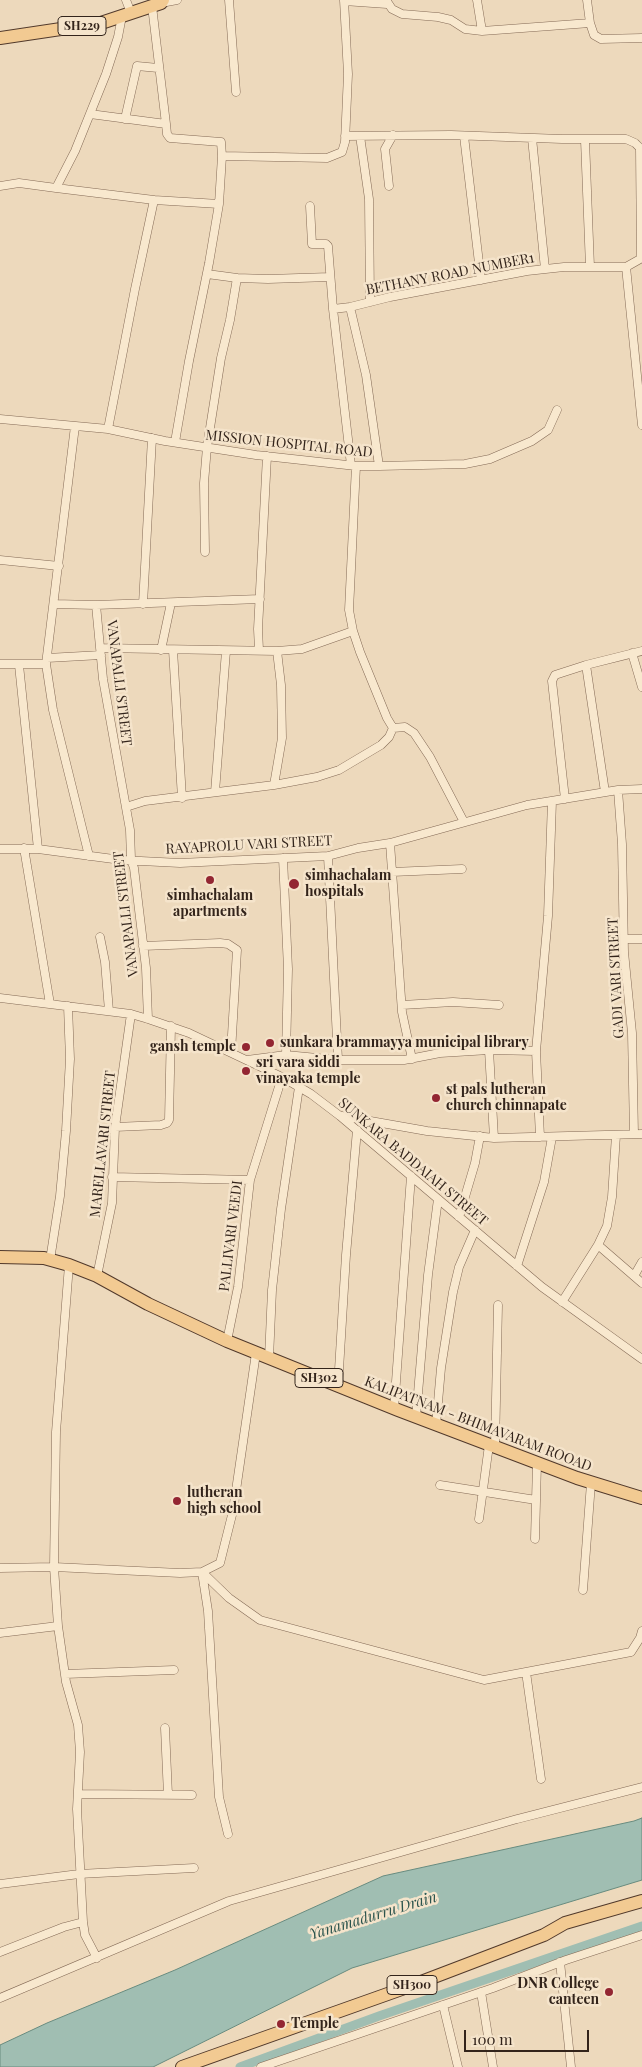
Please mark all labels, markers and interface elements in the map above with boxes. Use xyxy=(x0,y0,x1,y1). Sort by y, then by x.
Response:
road number: SH229 xyxy=(58,16,106,36)
street label: BETHANY ROAD NUMBER1 xyxy=(364,249,536,299)
street label: MISSION HOSPITAL ROAD xyxy=(205,427,373,461)
street label: VANAPALLI STREET xyxy=(103,619,135,747)
street label: RAYAPROLU VARI STREET xyxy=(165,832,333,858)
street label: VANAPALLI STREET xyxy=(110,850,142,978)
place label: simhachalam hospitals xyxy=(305,868,391,900)
marker: simhachalam apartments xyxy=(204,874,216,886)
marker: simhachalam hospitals xyxy=(287,877,301,891)
place label: simhachalam apartments xyxy=(167,888,253,920)
street label: GADI VARI STREET xyxy=(604,917,628,1039)
place label: sunkara brammayya municipal library xyxy=(280,1035,529,1051)
marker: sunkara brammayya municipal library xyxy=(264,1037,276,1049)
place label: gansh temple xyxy=(150,1039,236,1055)
marker: gansh temple xyxy=(240,1041,252,1053)
place label: sri vara siddi vinayaka temple xyxy=(256,1055,360,1088)
marker: sri vara siddi vinayaka temple xyxy=(240,1065,252,1077)
street label: MARELLAVARI STREET xyxy=(87,1070,119,1218)
place label: st pals lutheran church chinnapate xyxy=(446,1082,567,1114)
marker: st pals lutheran church chinnapate xyxy=(430,1092,442,1104)
street label: SUNKARA BADDAIAH STREET xyxy=(335,1094,491,1230)
street label: PALLIVARI VEEDI xyxy=(216,1180,246,1292)
road number: SH302 xyxy=(295,1369,343,1388)
street label: KALIPATNAM - BHIMAVARAM ROOAD xyxy=(362,1373,594,1475)
place label: lutheran high school xyxy=(187,1485,261,1518)
marker: lutheran high school xyxy=(171,1495,183,1507)
water label: Yanamadurru Drain xyxy=(307,1888,439,1944)
road number: SH300 xyxy=(387,1976,437,1994)
place label: DNR College canteen xyxy=(517,1976,599,2008)
marker: DNR College canteen xyxy=(603,1986,615,1998)
place label: Temple xyxy=(291,2016,339,2032)
marker: Temple xyxy=(275,2018,287,2030)
scale bar xyxy=(467,2020,592,2052)
text: 100 m xyxy=(472,2029,513,2049)

